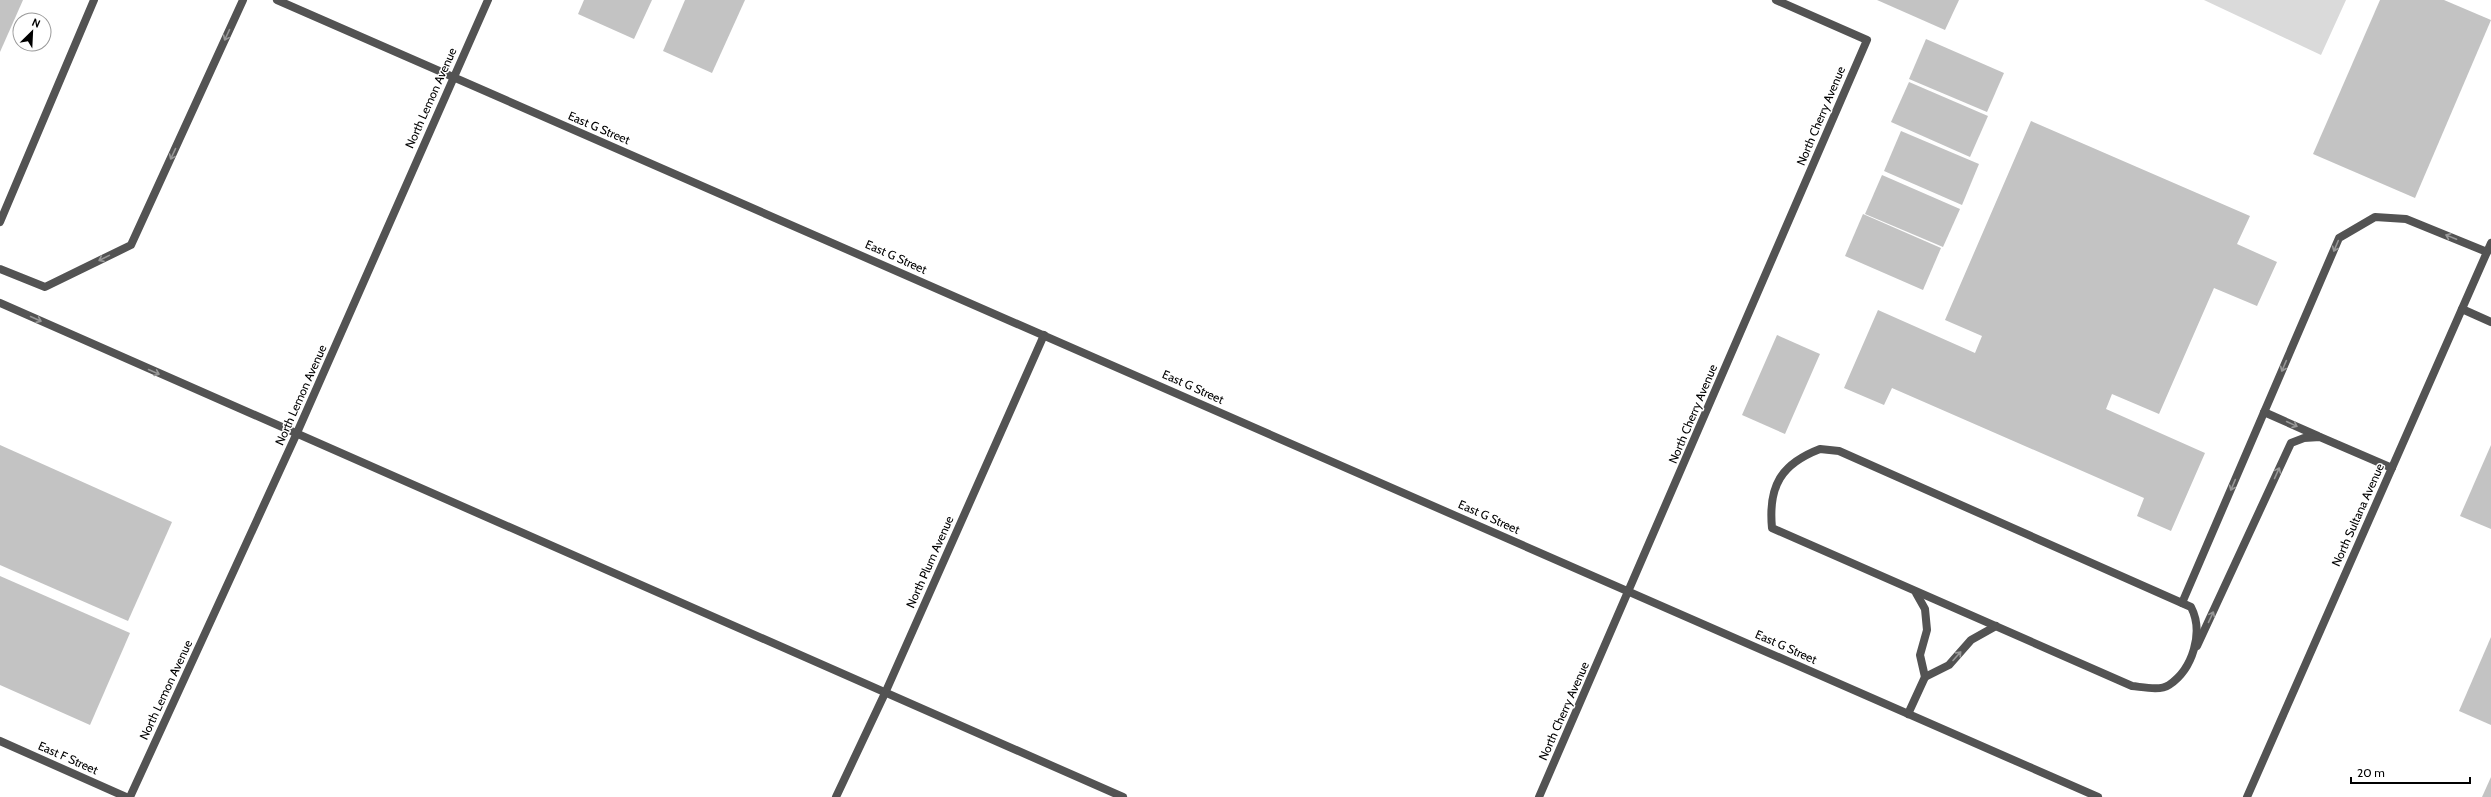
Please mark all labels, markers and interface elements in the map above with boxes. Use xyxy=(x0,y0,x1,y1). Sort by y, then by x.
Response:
north arrow xyxy=(12,12,52,52)
text: N xyxy=(30,15,42,31)
one-way arrow xyxy=(223,29,230,41)
street label: North Lemon Avenue xyxy=(402,45,459,150)
street label: North Cherry Avenue xyxy=(1793,64,1848,168)
street label: East G Street xyxy=(566,108,632,147)
one-way arrow xyxy=(169,147,176,159)
one-way arrow xyxy=(2446,233,2458,241)
street label: East G Street xyxy=(863,236,929,277)
one-way arrow xyxy=(2332,240,2339,252)
one-way arrow xyxy=(98,255,110,262)
one-way arrow xyxy=(29,316,41,323)
street label: North Lemon Avenue xyxy=(272,342,329,447)
one-way arrow xyxy=(2280,359,2288,371)
street label: North Cherry Avenue xyxy=(1665,362,1720,466)
street label: East G Street xyxy=(1160,366,1226,407)
one-way arrow xyxy=(148,369,160,376)
one-way arrow xyxy=(2286,421,2298,429)
street label: North Sultana Avenue xyxy=(2328,461,2387,569)
one-way arrow xyxy=(2274,468,2281,480)
one-way arrow xyxy=(2229,478,2236,490)
street label: East G Street xyxy=(1456,496,1522,537)
street label: North Plum Avenue xyxy=(903,513,957,610)
one-way arrow xyxy=(2208,611,2215,623)
street label: East G Street xyxy=(1753,626,1819,667)
street label: North Lemon Avenue xyxy=(136,637,195,742)
one-way arrow xyxy=(1952,651,1962,661)
street label: North Cherry Avenue xyxy=(1535,659,1592,762)
street label: East F Street xyxy=(36,738,100,777)
scale bar xyxy=(2351,759,2470,785)
text: 20 m xyxy=(2357,765,2385,780)

